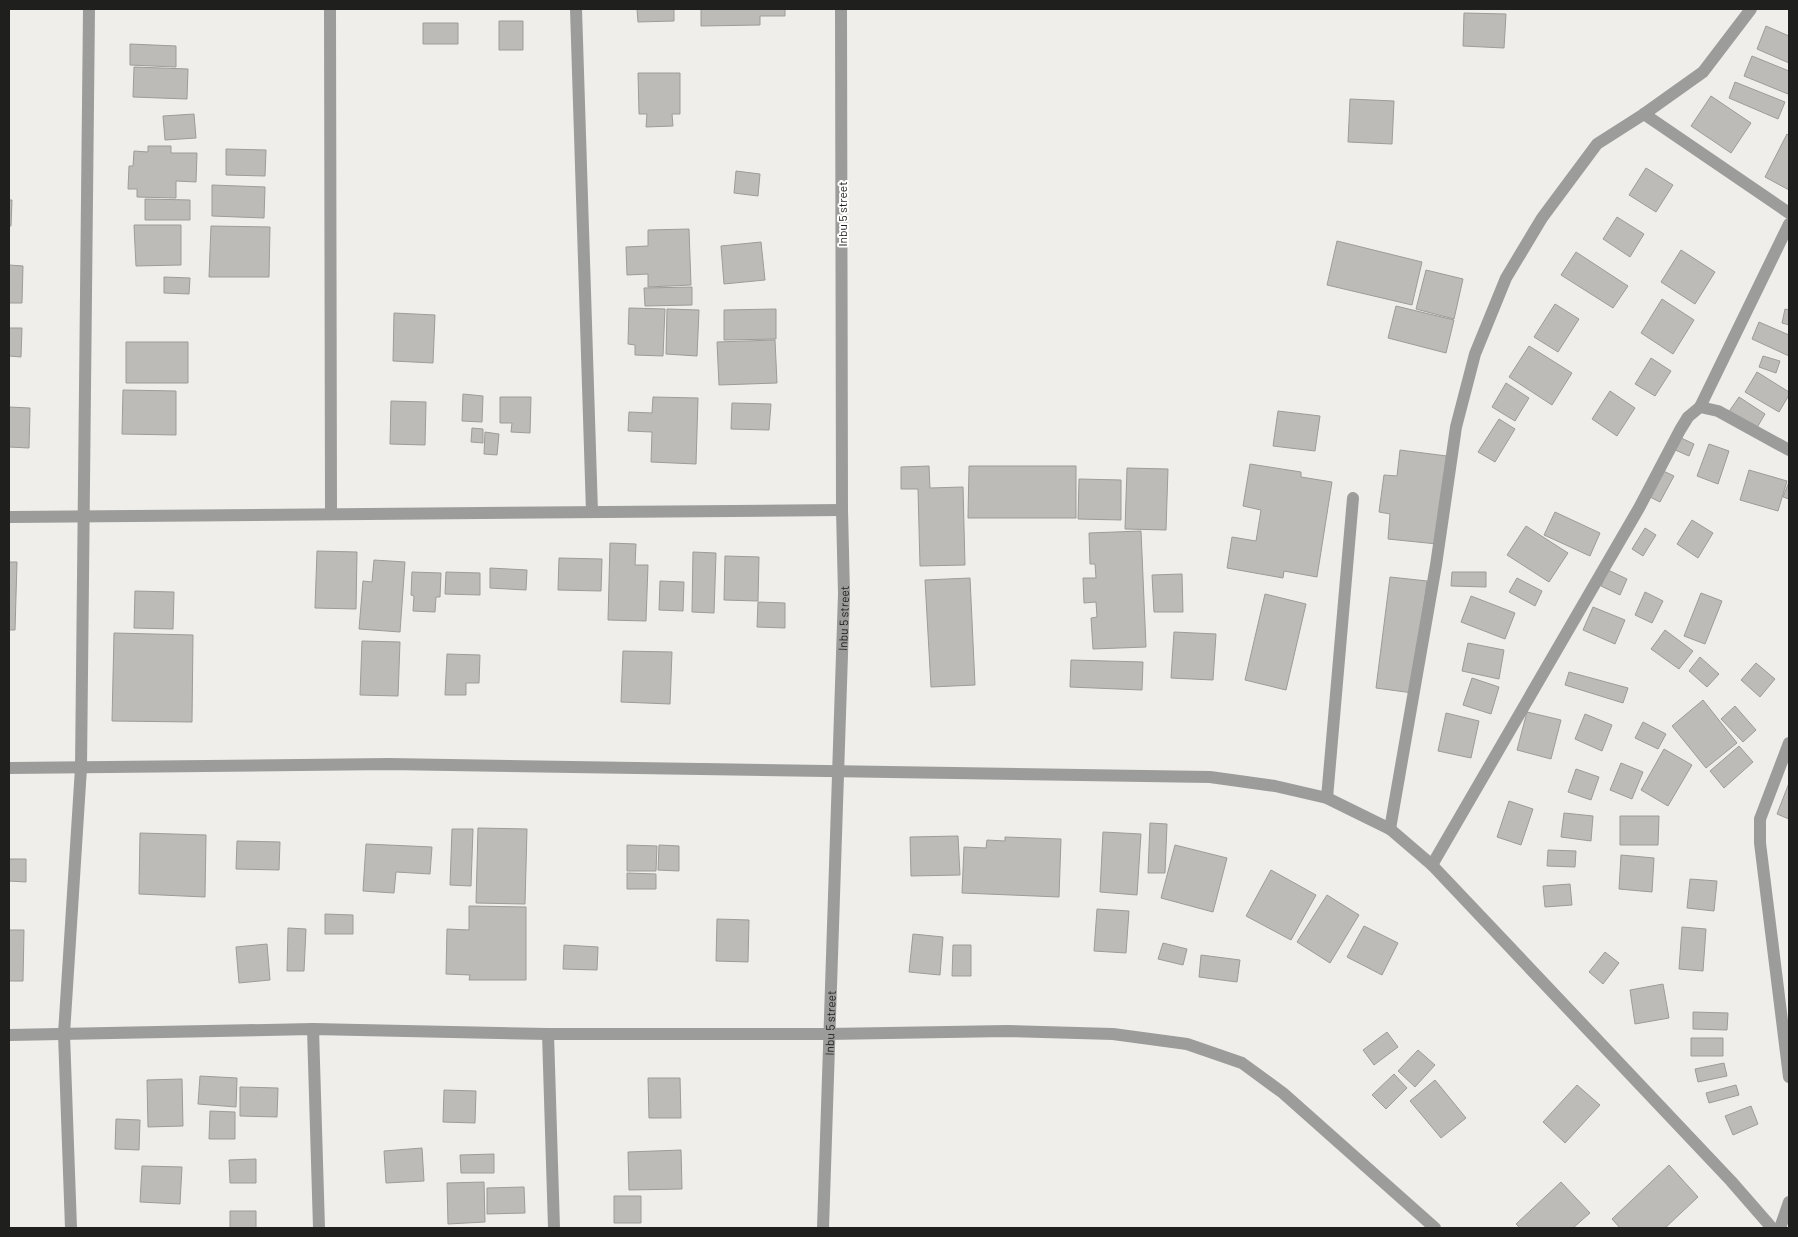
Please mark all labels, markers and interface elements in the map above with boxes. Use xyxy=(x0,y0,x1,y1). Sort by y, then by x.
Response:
street label: Inbu 5 street xyxy=(835,181,849,247)
street label: Inbu 5 street xyxy=(835,586,851,651)
street label: Inbu 5 street xyxy=(822,990,838,1056)

